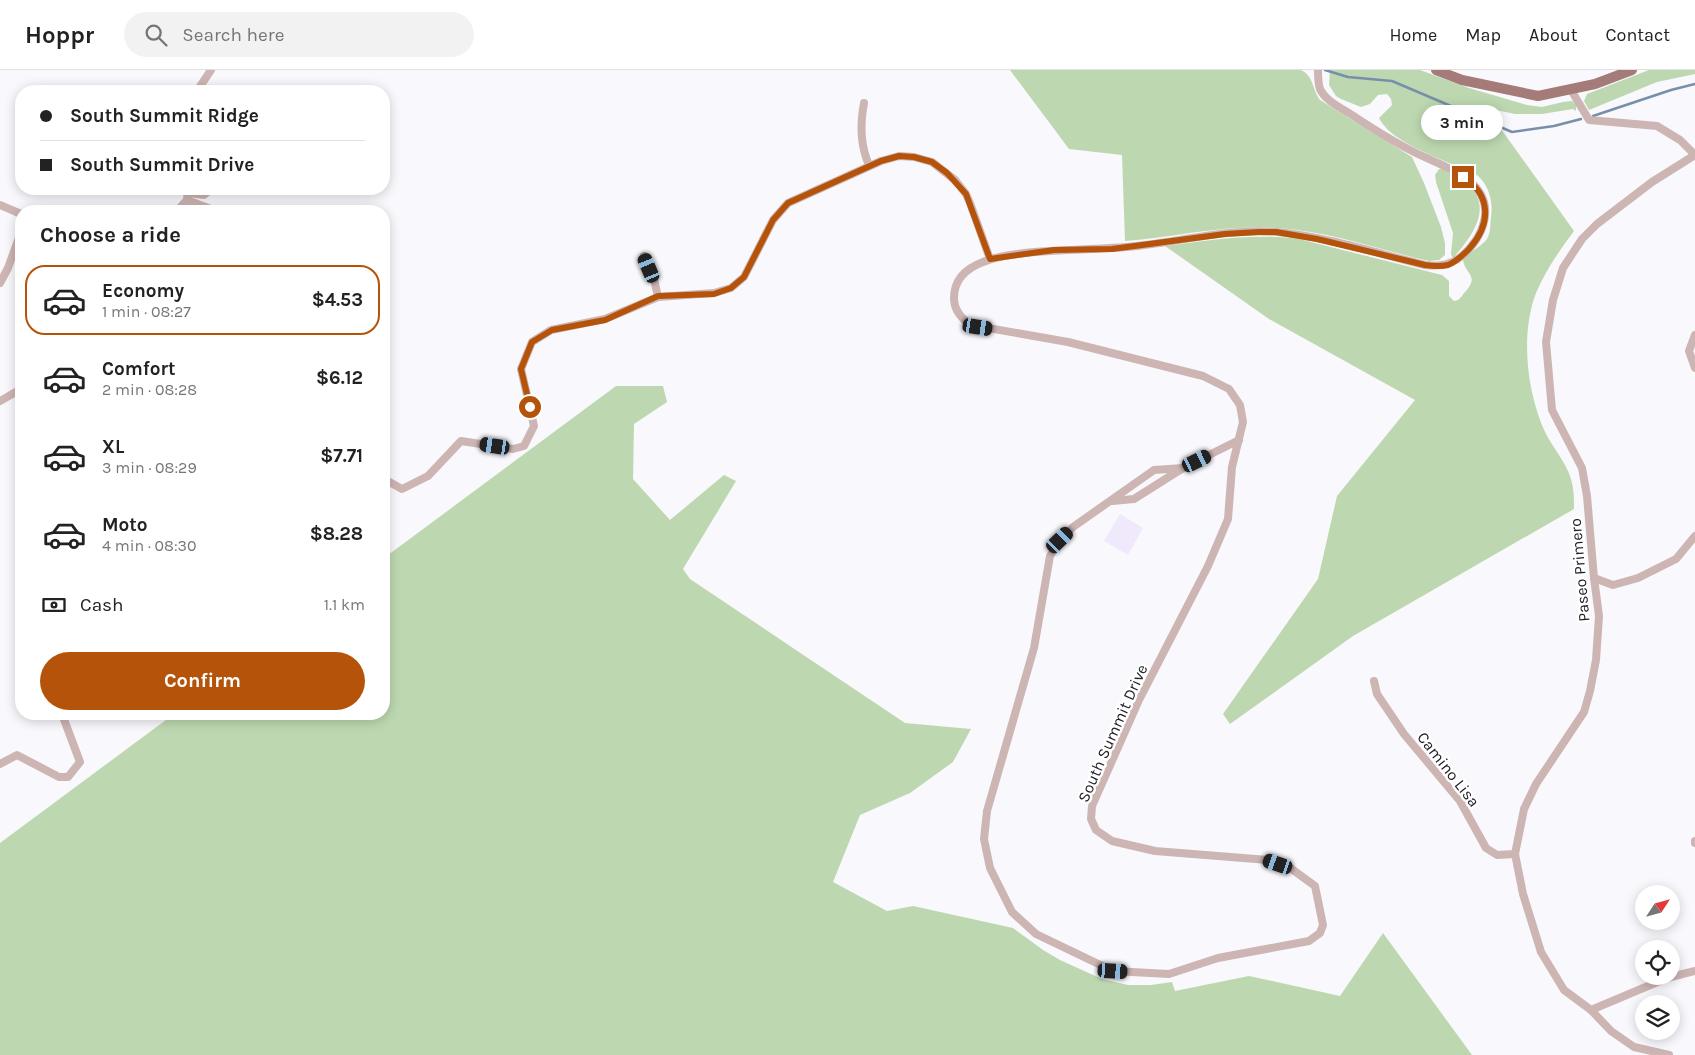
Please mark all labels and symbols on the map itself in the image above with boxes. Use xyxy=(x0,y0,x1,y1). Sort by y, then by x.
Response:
callout: 3 min xyxy=(1422,104,1504,140)
route end xyxy=(1452,166,1474,188)
car xyxy=(636,251,661,285)
car xyxy=(962,317,993,337)
route start xyxy=(519,396,541,418)
car xyxy=(479,436,510,456)
car xyxy=(1180,448,1213,474)
street label: Paseo Primero xyxy=(1566,517,1593,623)
car xyxy=(1044,524,1076,556)
street label: South Summit Drive xyxy=(1074,661,1151,805)
street label: Camino Lisa xyxy=(1413,728,1484,811)
car xyxy=(1261,852,1294,876)
north arrow xyxy=(1635,885,1680,930)
car xyxy=(1097,963,1128,979)

